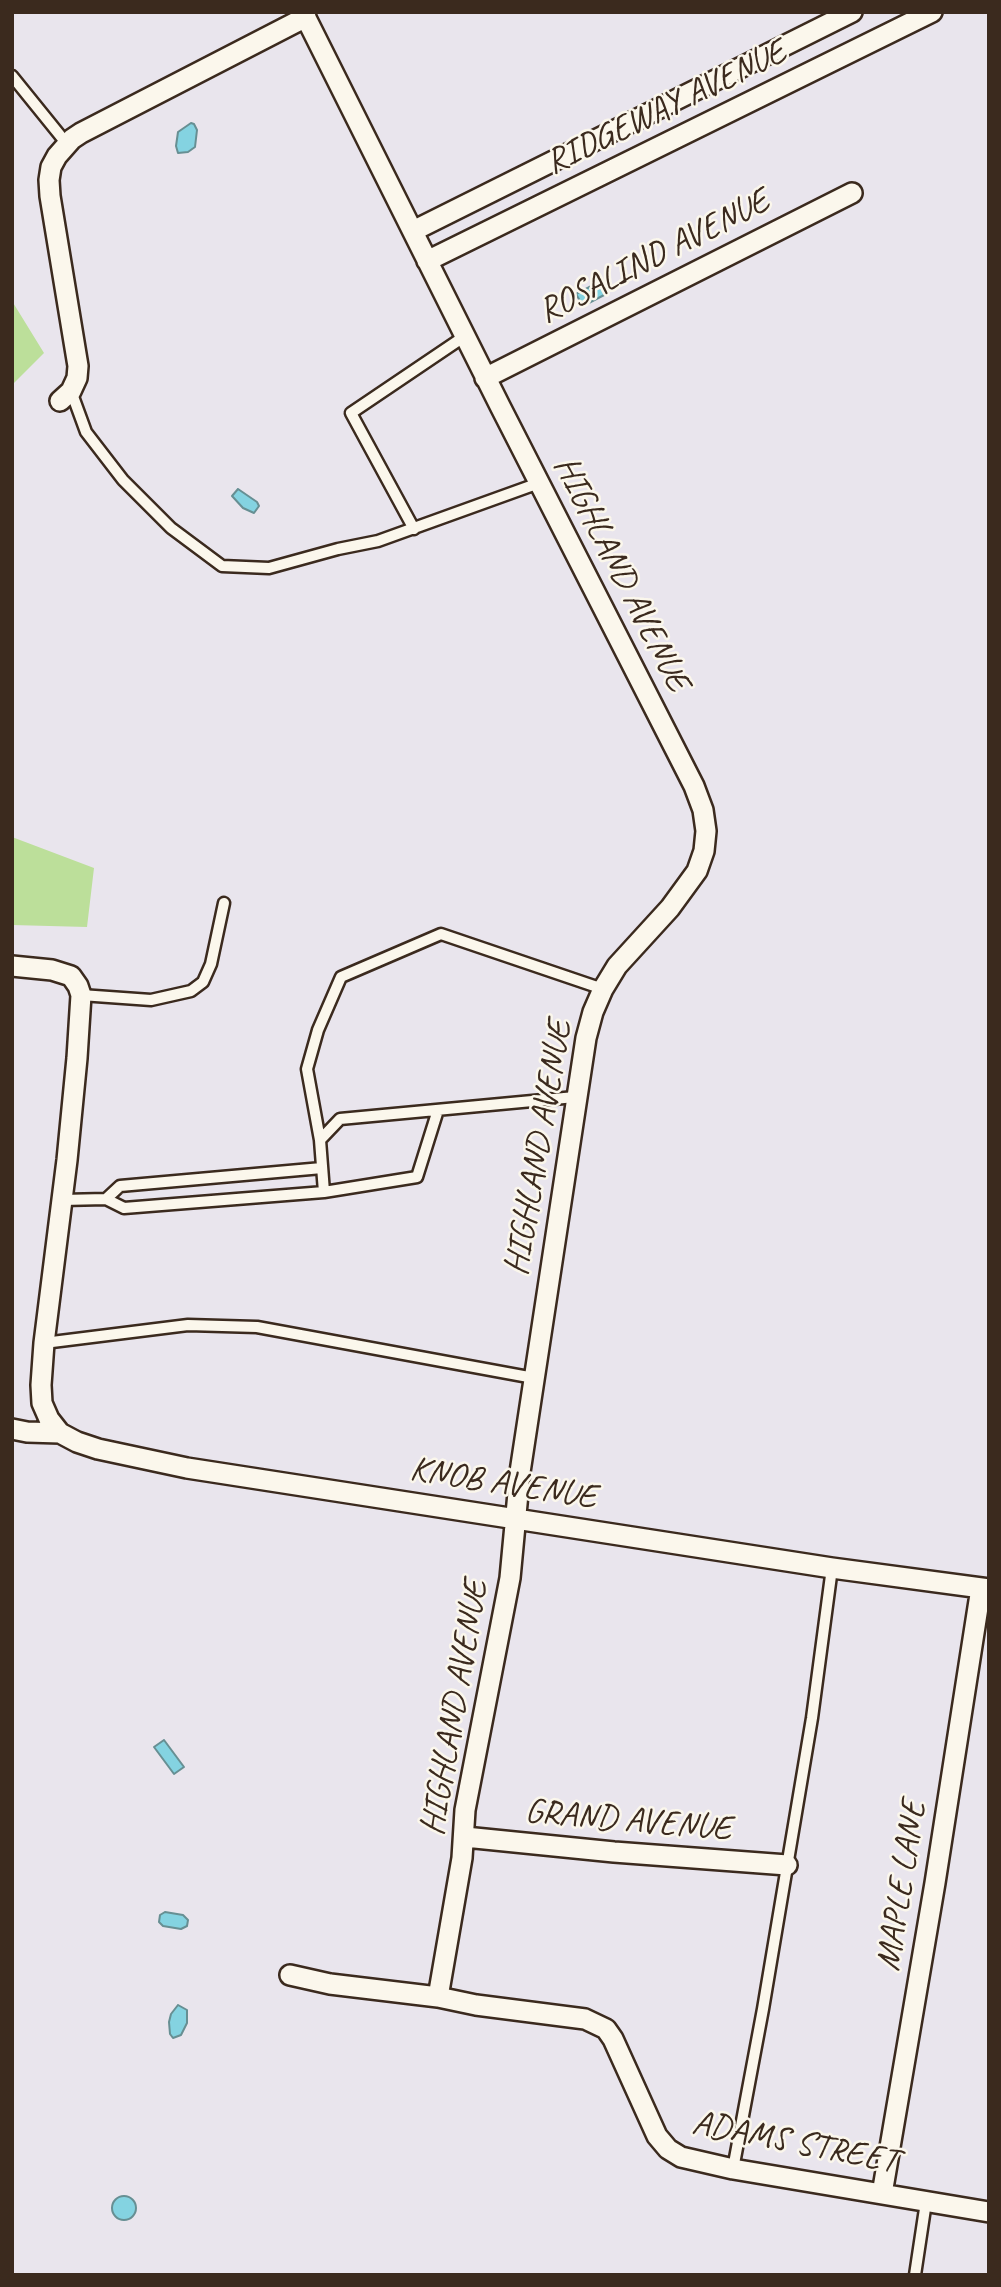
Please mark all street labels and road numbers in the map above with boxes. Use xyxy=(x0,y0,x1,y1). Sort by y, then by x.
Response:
street label: RIDGEWAY AVENUE xyxy=(539,32,793,184)
street label: ROSALIND AVENUE xyxy=(532,181,776,333)
street label: HIGHLAND AVENUE xyxy=(544,450,698,698)
street label: HIGHLAND AVENUE xyxy=(496,1017,582,1279)
street label: KNOB AVENUE xyxy=(407,1449,599,1519)
street label: HIGHLAND AVENUE xyxy=(412,1577,498,1839)
street label: GRAND AVENUE xyxy=(523,1791,733,1851)
street label: MAPLE LANE xyxy=(868,1798,936,1974)
street label: ADAMS STREET xyxy=(689,2103,901,2183)

